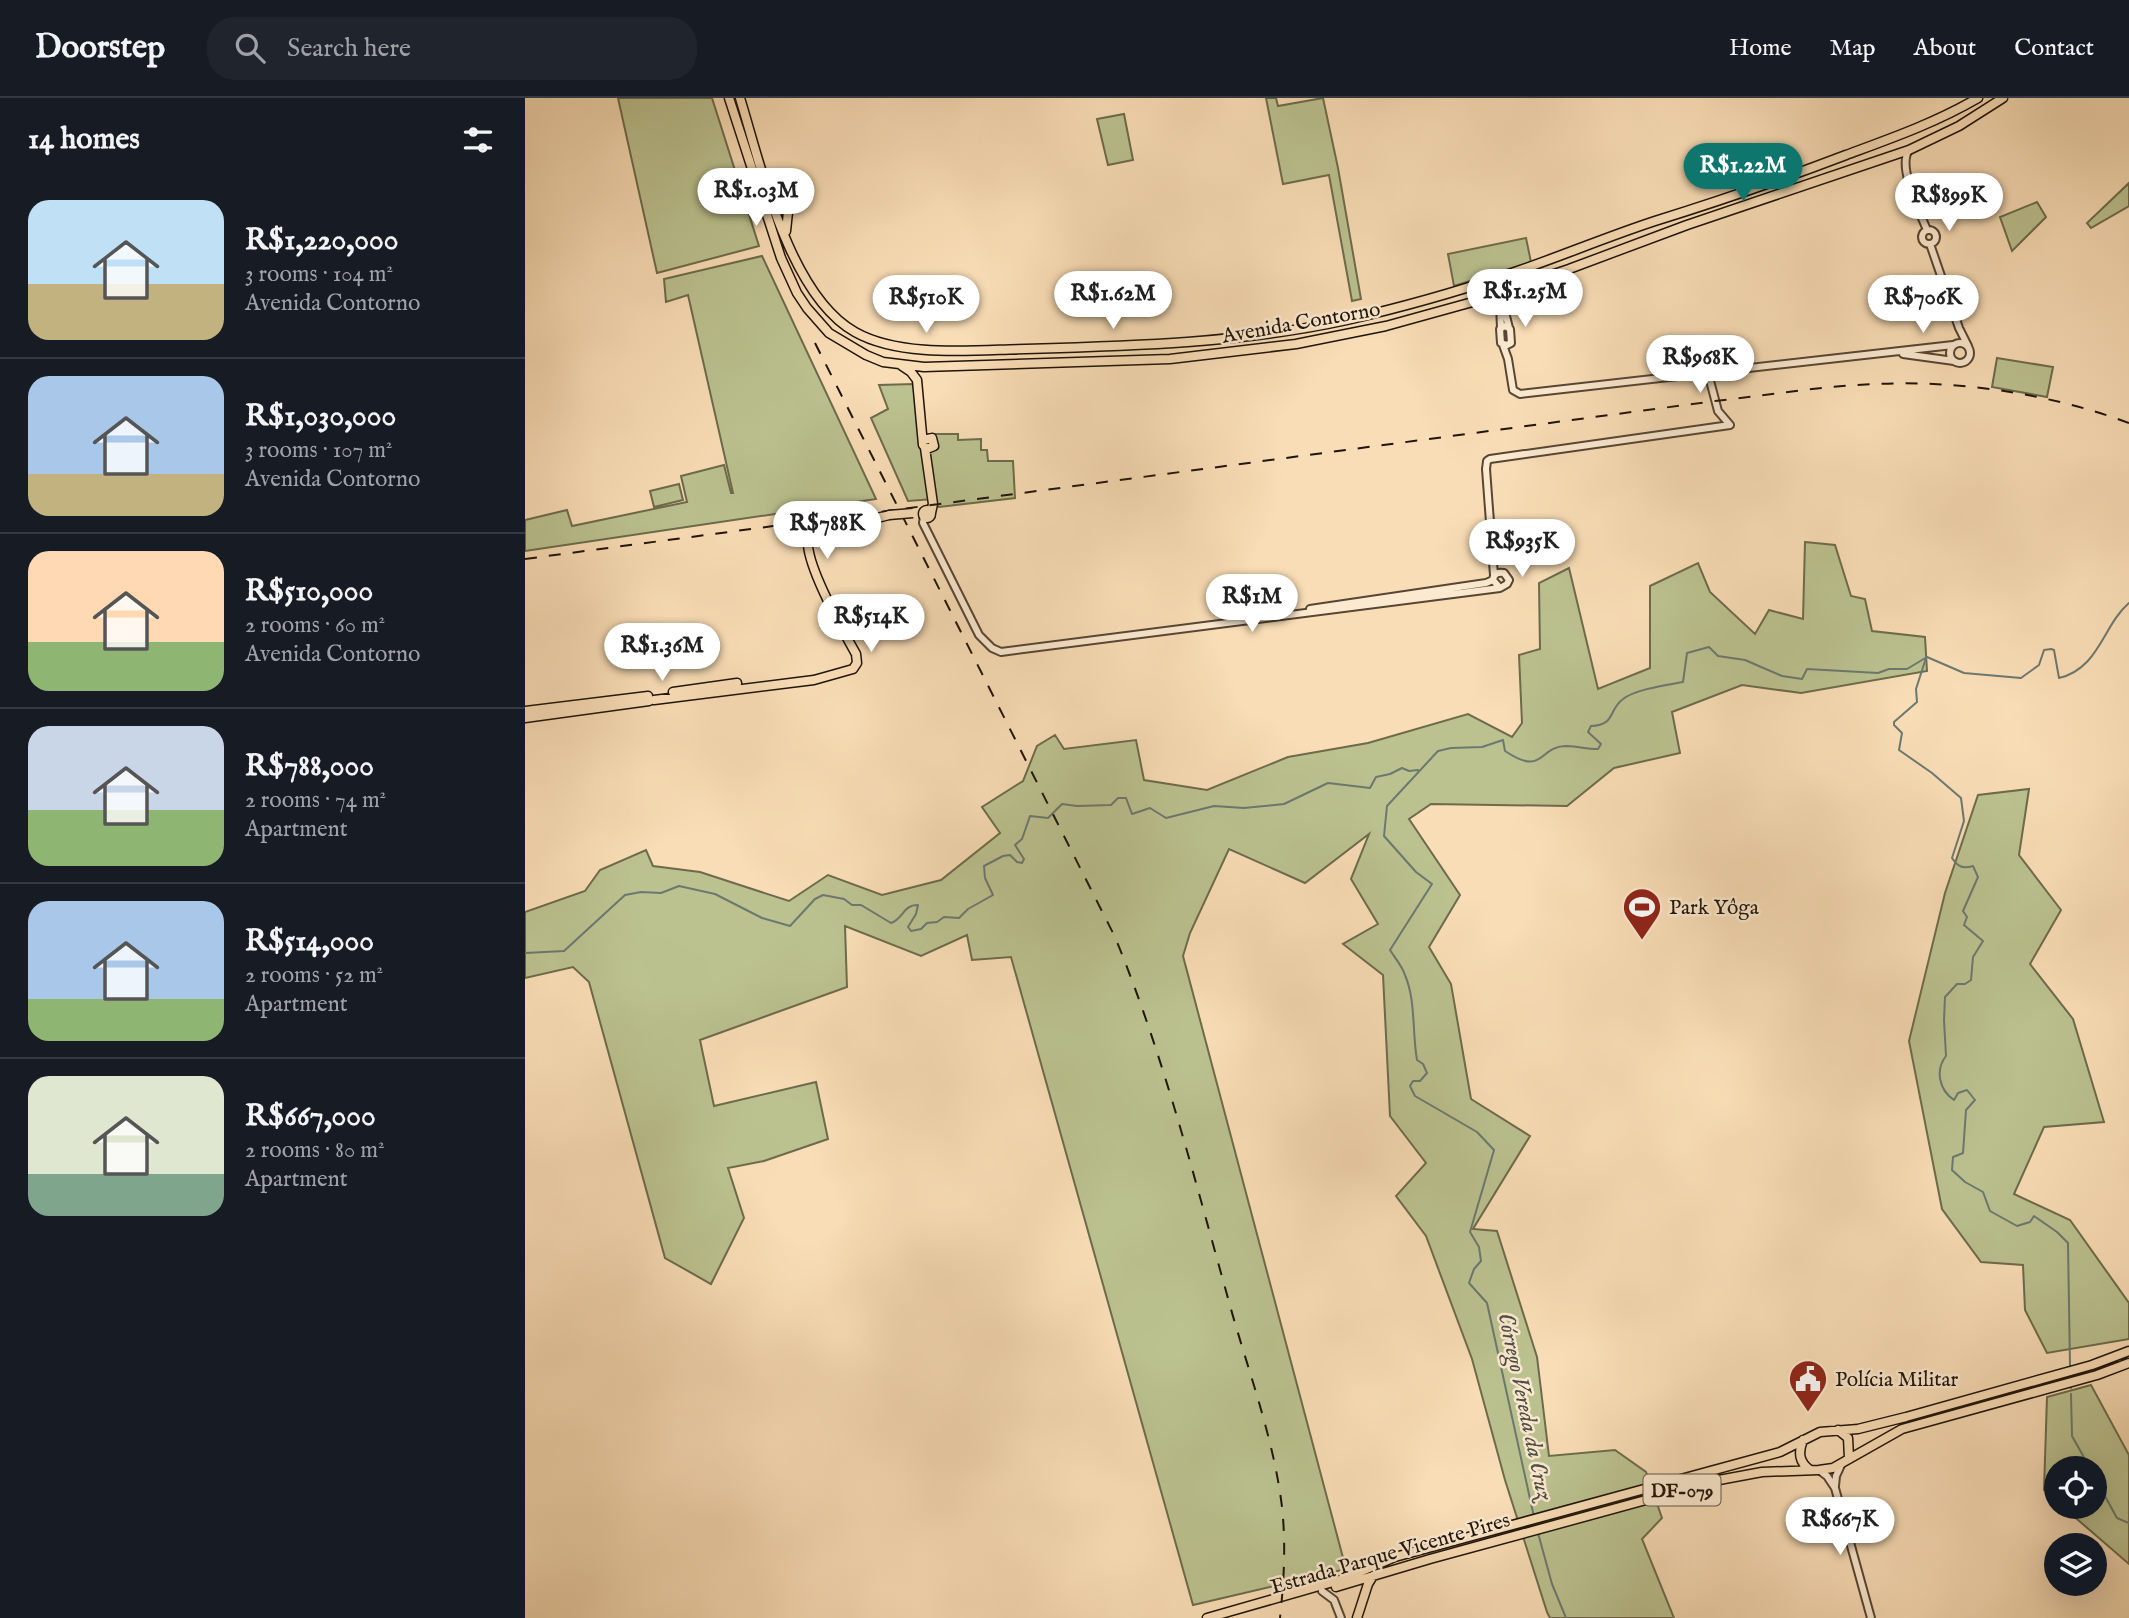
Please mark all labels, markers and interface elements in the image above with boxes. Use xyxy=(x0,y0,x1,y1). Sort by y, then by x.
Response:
search box xyxy=(207,17,697,80)
text: Doorstep xyxy=(35,27,165,69)
icon: search xyxy=(231,29,269,67)
text: Search here xyxy=(287,32,411,65)
text: Home xyxy=(1729,33,1792,64)
text: Map xyxy=(1830,33,1876,64)
text: About xyxy=(1914,33,1976,64)
text: Contact xyxy=(2014,33,2094,64)
text: 14 homes xyxy=(28,121,140,159)
icon: filters xyxy=(459,121,497,159)
pin: R$1.22M xyxy=(1678,144,1808,203)
text: R$1.22M xyxy=(1700,151,1786,180)
pin: R$1.03M xyxy=(691,169,821,228)
pin: R$899K xyxy=(1892,174,2006,233)
text: R$1.03M xyxy=(713,176,799,205)
text: R$899K xyxy=(1911,181,1987,210)
text: R$1,220,000 xyxy=(245,222,399,260)
icon: home xyxy=(84,228,168,312)
text: 3 rooms · 104 m² xyxy=(245,260,393,289)
pin: R$1.25M xyxy=(1460,270,1590,329)
pin: R$1.62M xyxy=(1048,272,1178,331)
pin: R$510K xyxy=(869,275,983,335)
pin: R$706K xyxy=(1866,275,1980,335)
text: R$1.25M xyxy=(1483,277,1567,306)
text: R$1.62M xyxy=(1070,279,1156,308)
text: R$510K xyxy=(889,283,963,312)
text: R$706K xyxy=(1884,283,1962,312)
text: Avenida Contorno xyxy=(245,289,420,318)
street label: Avenida Contorno xyxy=(1219,296,1382,351)
pin: R$968K xyxy=(1643,336,1757,395)
text: R$968K xyxy=(1662,343,1738,372)
text: R$1,030,000 xyxy=(245,398,396,436)
icon: home xyxy=(84,404,168,488)
text: 3 rooms · 107 m² xyxy=(245,436,393,465)
text: Avenida Contorno xyxy=(245,465,420,494)
pin: R$788K xyxy=(770,502,884,561)
text: R$788K xyxy=(789,509,865,538)
pin: R$935K xyxy=(1465,519,1579,579)
text: R$935K xyxy=(1485,527,1559,556)
text: R$510,000 xyxy=(245,573,373,611)
pin: R$1M xyxy=(1211,574,1293,634)
icon: home xyxy=(84,579,168,663)
text: R$1M xyxy=(1222,582,1282,611)
pin: R$514K xyxy=(814,594,928,654)
text: R$514K xyxy=(834,602,908,631)
text: 2 rooms · 60 m² xyxy=(245,611,385,640)
pin: R$1.36M xyxy=(597,624,727,683)
text: R$1.36M xyxy=(620,631,704,660)
text: Avenida Contorno xyxy=(245,640,420,669)
text: R$788,000 xyxy=(245,748,374,786)
icon: home xyxy=(84,754,168,838)
text: 2 rooms · 74 m² xyxy=(245,786,386,815)
text: Apartment xyxy=(245,815,348,844)
sports icon: Park Yôga xyxy=(1621,886,1663,941)
place label: Park Yôga xyxy=(1669,895,1760,922)
text: R$514,000 xyxy=(245,923,374,961)
icon: home xyxy=(84,929,168,1013)
text: 2 rooms · 52 m² xyxy=(245,961,383,990)
text: Apartment xyxy=(245,990,348,1019)
text: R$667,000 xyxy=(245,1098,376,1136)
icon: home xyxy=(84,1104,168,1188)
text: 2 rooms · 80 m² xyxy=(245,1136,385,1165)
text: Apartment xyxy=(245,1165,348,1194)
water label: Córrego Vereda da Cruz xyxy=(1490,1310,1559,1505)
public building icon: Polícia Militar xyxy=(1787,1358,1829,1413)
place label: Polícia Militar xyxy=(1835,1367,1959,1394)
map controls xyxy=(2044,1456,2107,1596)
button: locate xyxy=(2044,1456,2107,1519)
road number: DF-079 xyxy=(1643,1474,1721,1506)
pin: R$667K xyxy=(1783,1498,1897,1557)
text: R$667K xyxy=(1802,1505,1878,1534)
street label: Estrada Parque Vicente Pires xyxy=(1267,1507,1513,1602)
button: layers xyxy=(2044,1533,2107,1596)

